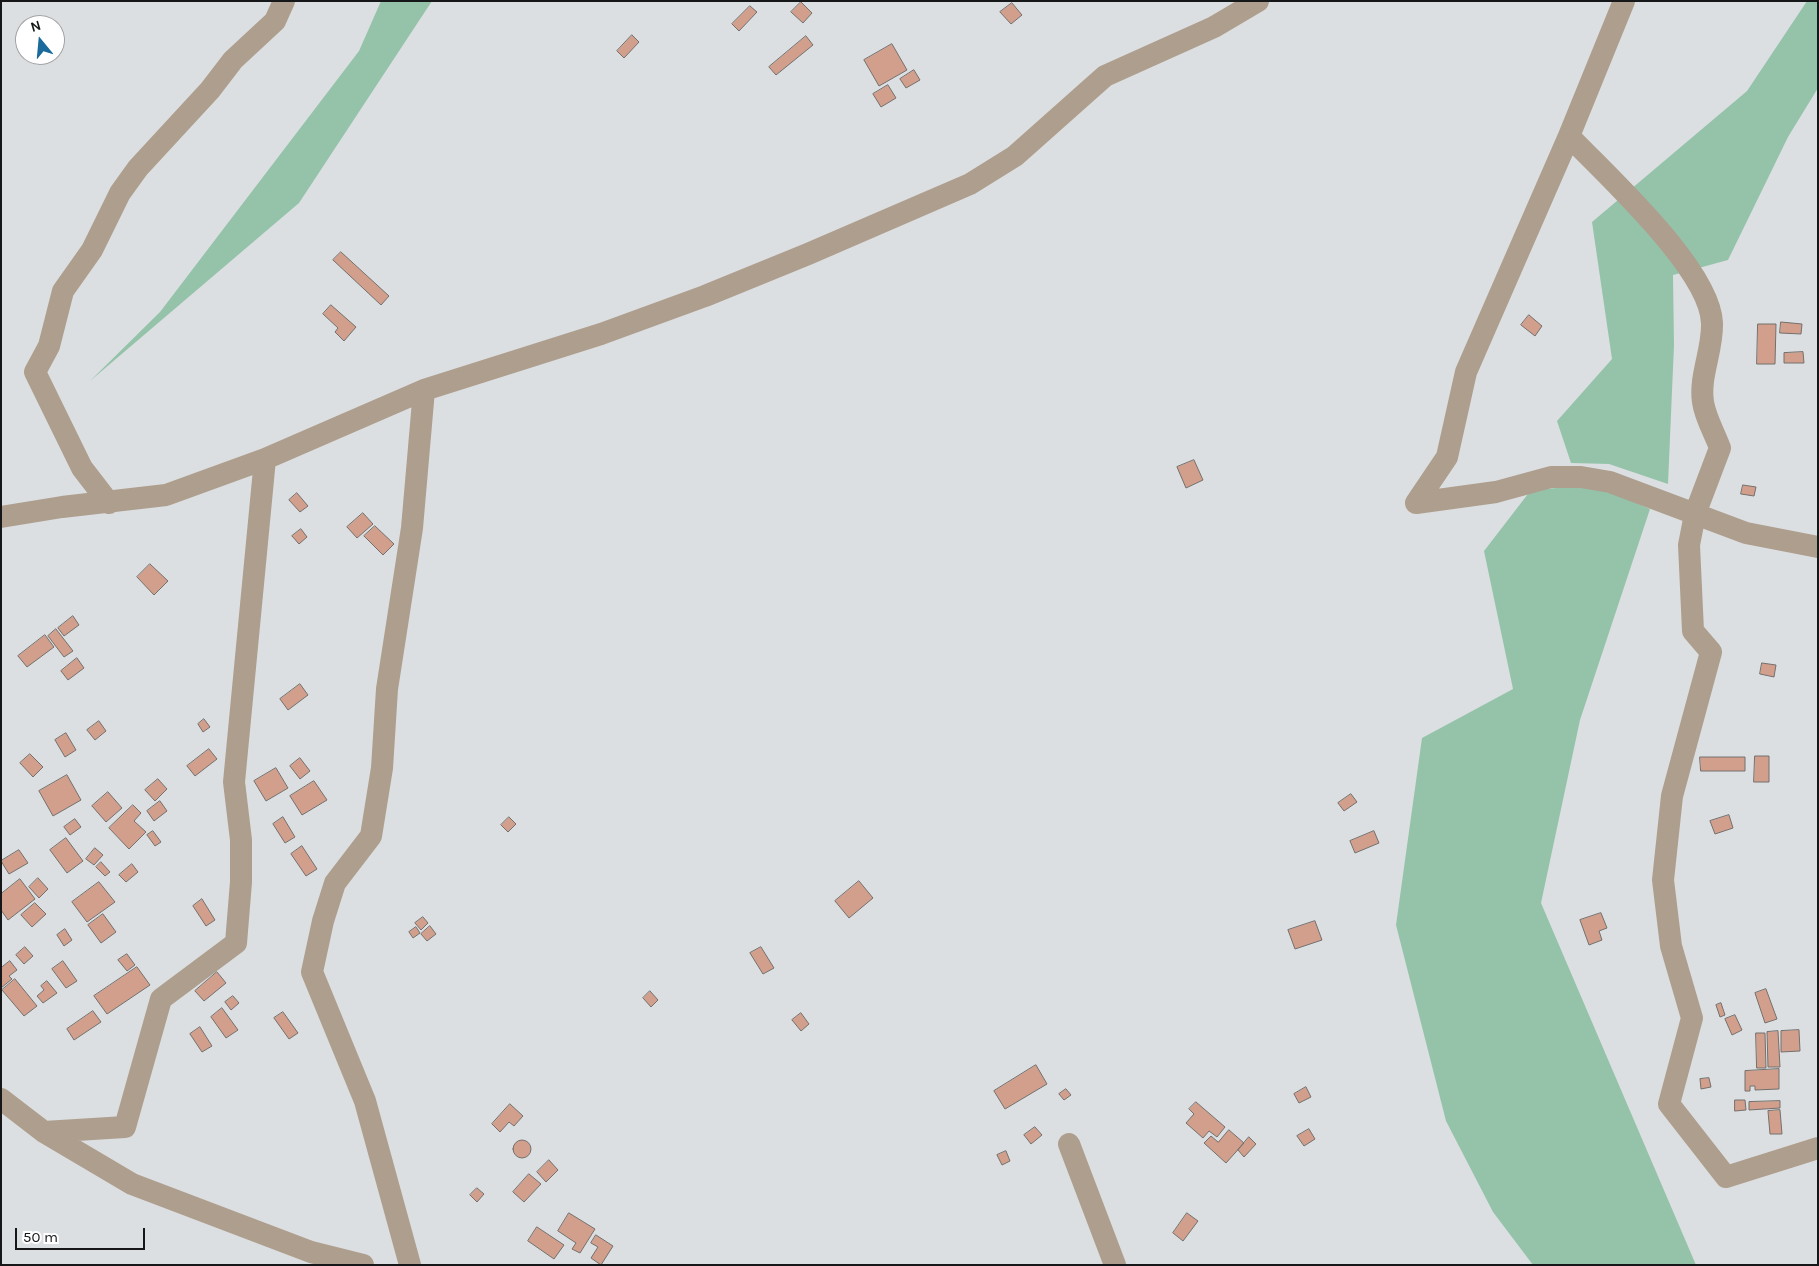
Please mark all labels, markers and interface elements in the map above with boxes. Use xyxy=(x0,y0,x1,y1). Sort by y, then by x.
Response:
north arrow xyxy=(15,15,65,65)
text: N xyxy=(28,17,43,36)
scale bar xyxy=(18,1218,148,1250)
text: 50 m xyxy=(23,1228,58,1246)

